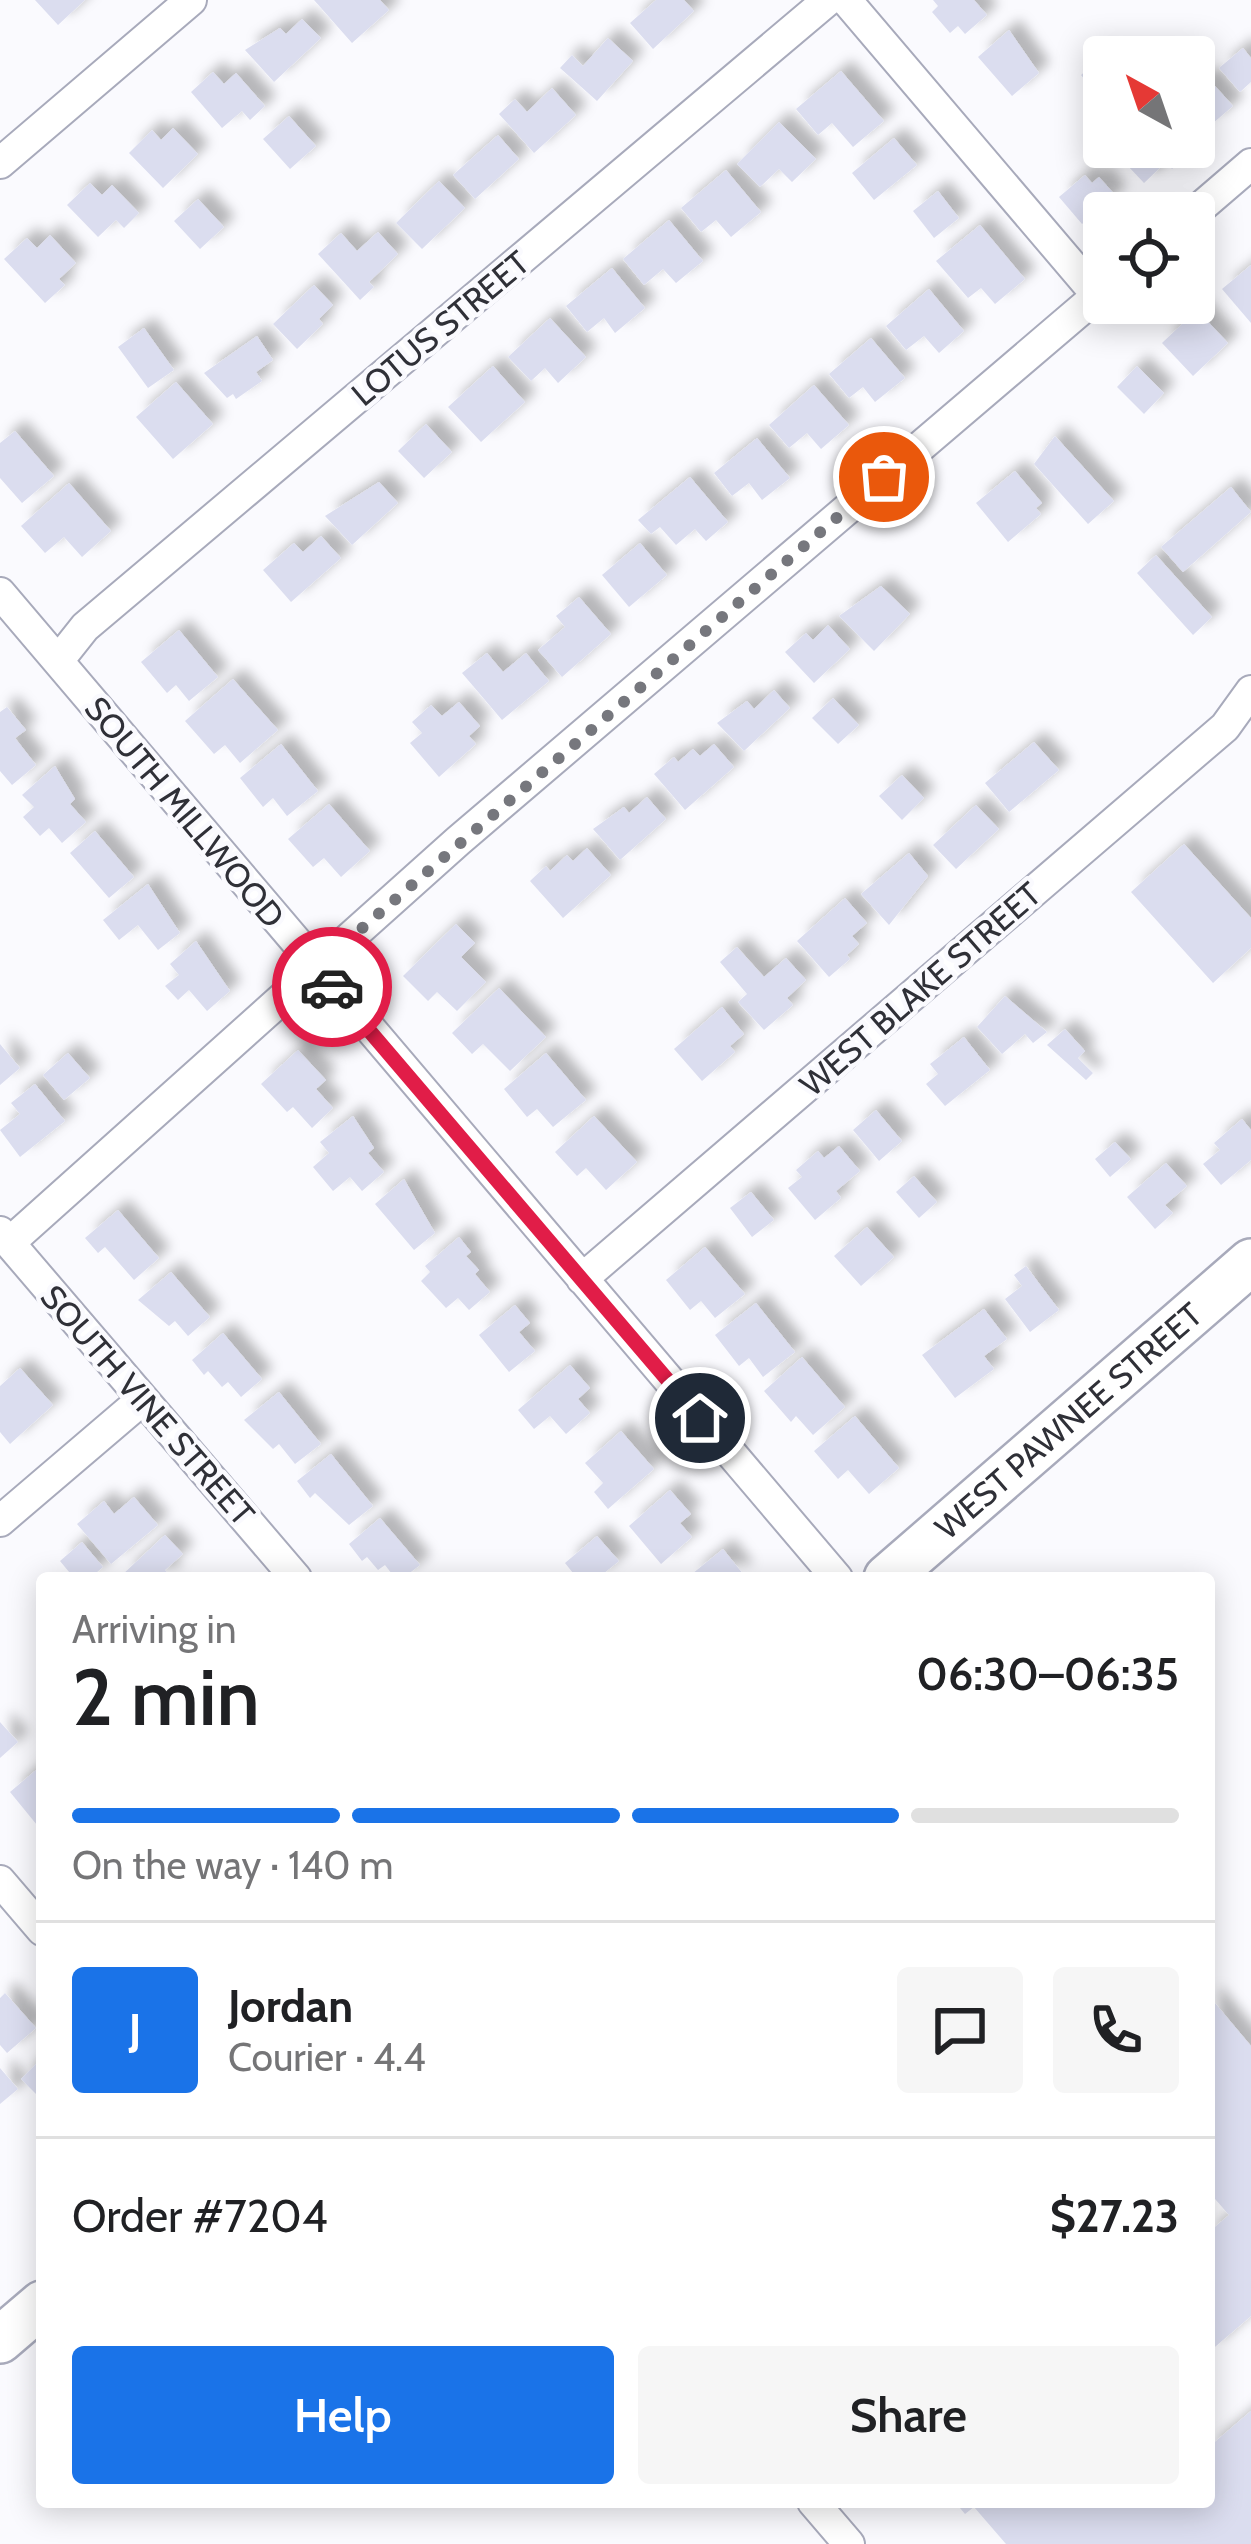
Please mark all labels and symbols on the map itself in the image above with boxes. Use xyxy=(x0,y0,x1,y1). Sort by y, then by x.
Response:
north arrow xyxy=(1083,36,1215,168)
street label: LOTUS STREET xyxy=(343,242,537,414)
pin xyxy=(833,426,935,528)
street label: SOUTH MILLWOOD xyxy=(77,688,293,936)
street label: WEST BLAKE STREET xyxy=(792,873,1049,1104)
courier xyxy=(272,927,392,1047)
street label: SOUTH VINE STREET xyxy=(33,1277,264,1534)
street label: WEST PAWNEE STREET xyxy=(927,1294,1210,1547)
pin xyxy=(649,1367,751,1469)

